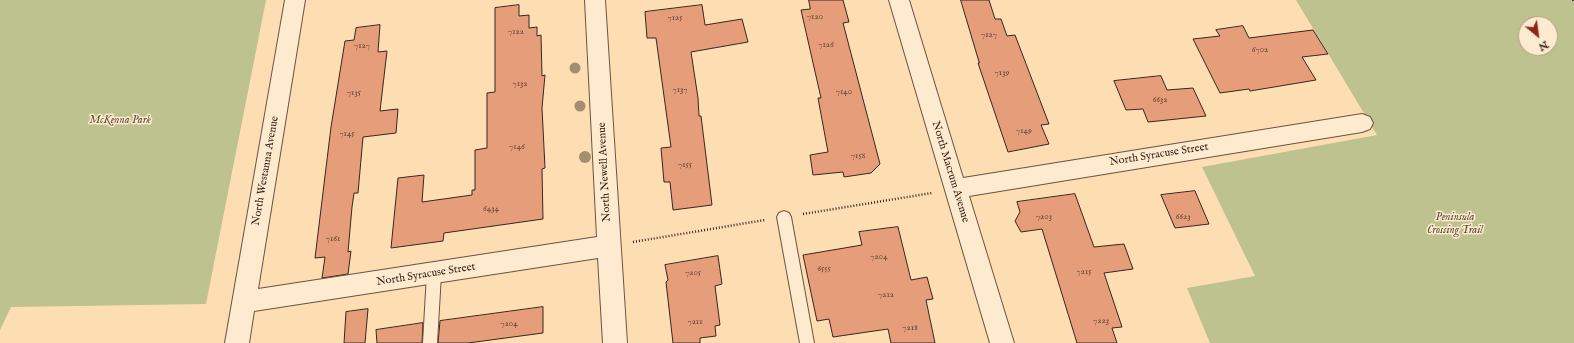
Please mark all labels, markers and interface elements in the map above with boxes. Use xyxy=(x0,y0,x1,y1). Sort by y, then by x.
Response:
house number: 7120 xyxy=(807,12,823,22)
house number: 7125 xyxy=(667,13,683,23)
north arrow xyxy=(1518,16,1558,56)
house number: 7122 xyxy=(508,27,524,37)
house number: 7127 xyxy=(981,30,997,40)
text: N xyxy=(1536,37,1551,54)
house number: 7126 xyxy=(818,40,834,50)
house number: 7127 xyxy=(354,41,370,51)
house number: 6702 xyxy=(1252,45,1268,55)
house number: 7139 xyxy=(995,68,1009,78)
house number: 7132 xyxy=(512,79,528,89)
house number: 7137 xyxy=(672,85,688,95)
house number: 7140 xyxy=(836,87,852,97)
house number: 7135 xyxy=(347,88,361,98)
house number: 6632 xyxy=(1152,95,1168,105)
park label: McKenna Park xyxy=(89,114,151,128)
street label: North Westanna Avenue xyxy=(250,115,282,227)
street label: North Macrum Avenue xyxy=(928,120,972,224)
street label: North Newell Avenue xyxy=(596,122,614,222)
house number: 7149 xyxy=(1016,126,1032,136)
house number: 7145 xyxy=(339,129,355,139)
street label: North Syracuse Street xyxy=(1109,141,1209,169)
house number: 7146 xyxy=(509,142,525,152)
house number: 7158 xyxy=(851,151,865,161)
house number: 7155 xyxy=(678,160,692,170)
house number: 6434 xyxy=(483,204,499,214)
park label: Peninsula Crossing Trail xyxy=(1427,211,1483,237)
house number: 7203 xyxy=(1036,212,1052,222)
house number: 6623 xyxy=(1175,212,1191,222)
house number: 7161 xyxy=(326,234,340,244)
house number: 7204 xyxy=(870,252,888,262)
street label: North Syracuse Street xyxy=(376,261,476,289)
house number: 6555 xyxy=(817,264,831,274)
house number: 7215 xyxy=(1076,267,1092,277)
house number: 7205 xyxy=(685,268,701,278)
house number: 7212 xyxy=(878,290,894,300)
house number: 7223 xyxy=(1093,316,1109,326)
house number: 7211 xyxy=(687,317,703,327)
house number: 7204 xyxy=(500,319,518,329)
house number: 7218 xyxy=(902,323,918,333)

